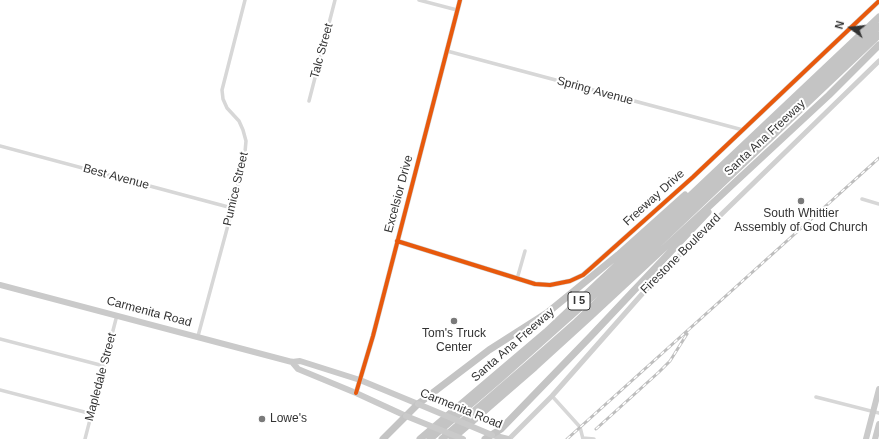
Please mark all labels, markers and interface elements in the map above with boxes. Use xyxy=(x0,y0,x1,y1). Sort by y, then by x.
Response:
north arrow xyxy=(831,8,871,48)
text: N xyxy=(833,20,846,30)
street label: Talc Street xyxy=(308,22,336,80)
street label: Spring Avenue xyxy=(555,74,635,108)
street label: Santa Ana Freeway xyxy=(722,97,808,179)
street label: Pumice Street xyxy=(221,151,251,227)
street label: Excelsior Drive xyxy=(382,153,416,235)
street label: Best Avenue xyxy=(81,161,151,193)
street label: Freeway Drive xyxy=(620,167,688,229)
marker: South Whittier Assembly of God Church xyxy=(796,196,806,206)
place label: South Whittier Assembly of God Church xyxy=(734,207,868,235)
street label: Firestone Boulevard xyxy=(638,211,724,297)
road number: I 5 xyxy=(568,292,590,310)
street label: Carmenita Road xyxy=(105,294,193,330)
street label: Santa Ana Freeway xyxy=(469,305,557,385)
marker: Tom's Truck Center xyxy=(449,316,459,326)
place label: Tom's Truck Center xyxy=(422,327,486,355)
street label: Mapledale Street xyxy=(82,331,120,423)
street label: Carmenita Road xyxy=(418,386,504,432)
place label: Lowe's xyxy=(270,412,307,426)
marker: Lowe's xyxy=(257,414,267,424)

